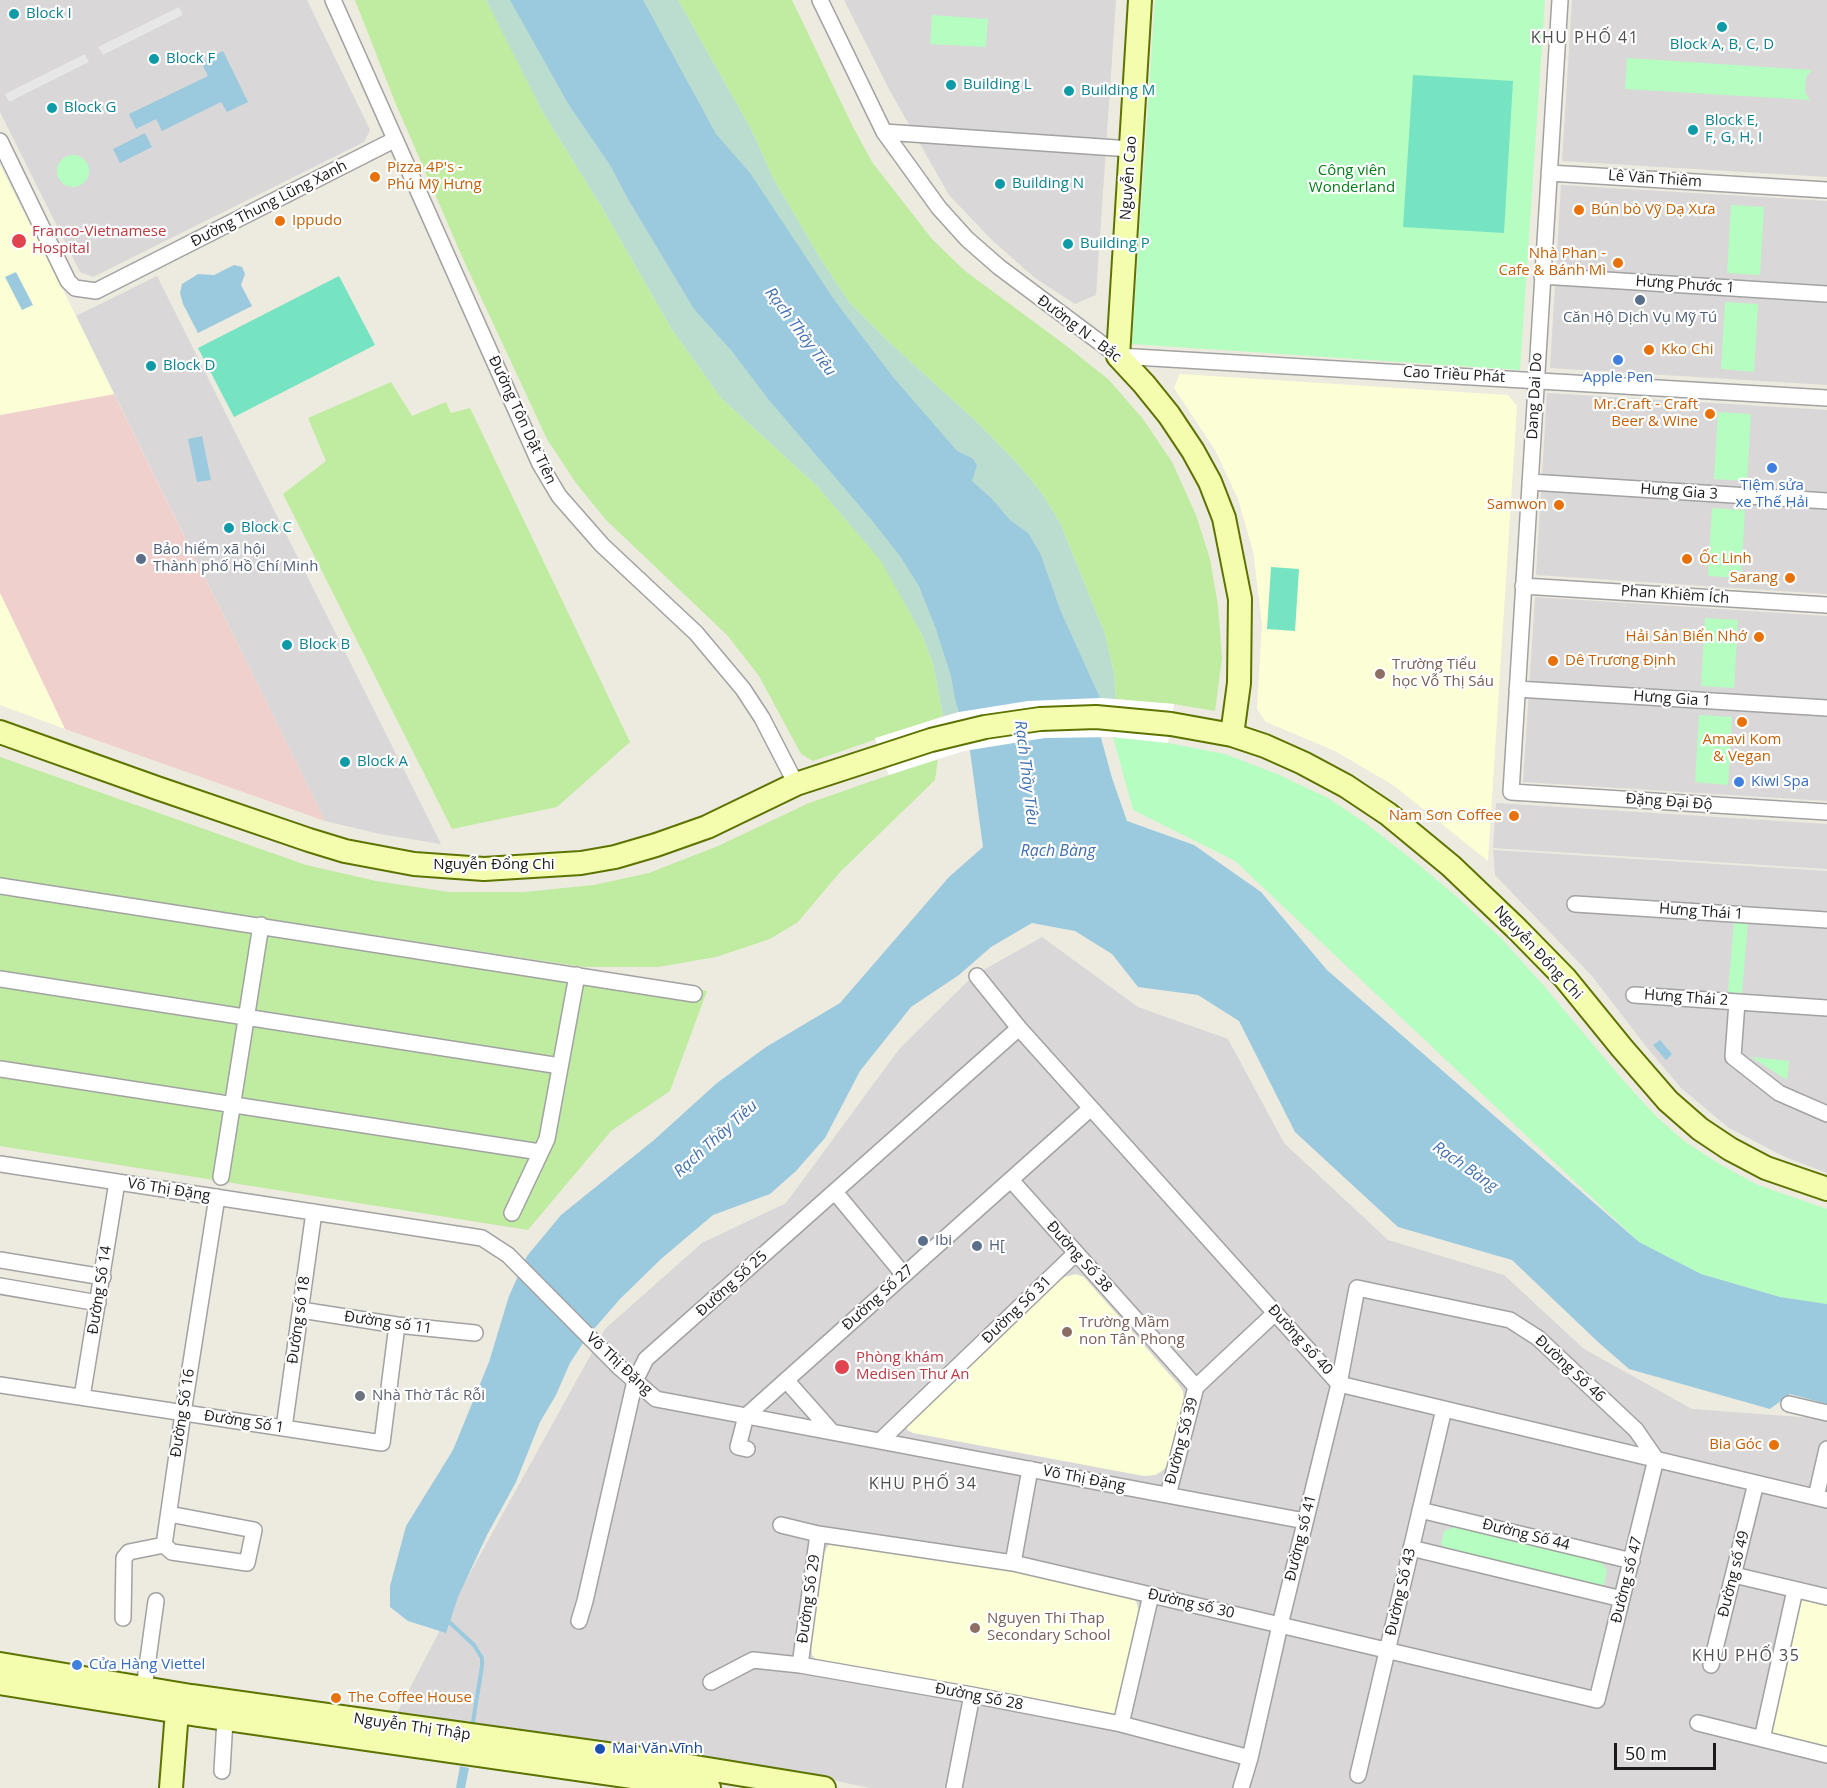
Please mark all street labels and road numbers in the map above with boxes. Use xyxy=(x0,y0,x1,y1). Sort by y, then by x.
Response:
street label: Nguyễn Cao xyxy=(1117,135,1141,221)
street label: Đường Thung Lũng Xanh xyxy=(188,157,350,251)
street label: Lê Văn Thiêm xyxy=(1607,167,1703,191)
street label: Hưng Phước 1 xyxy=(1635,273,1735,297)
street label: Đường N - Bắc xyxy=(1034,292,1124,366)
street label: Dang Dai Do xyxy=(1524,352,1546,440)
street label: Đường Tôn Dật Tiên xyxy=(484,353,560,487)
street label: Cao Triều Phát xyxy=(1402,363,1506,387)
street label: Hưng Gia 3 xyxy=(1640,480,1718,504)
street label: Phan Khiêm Ích xyxy=(1620,582,1730,608)
street label: Hưng Gia 1 xyxy=(1633,687,1711,711)
street label: Đặng Đại Độ xyxy=(1625,790,1713,814)
street label: Nguyễn Đổng Chi xyxy=(433,856,555,874)
street label: Hưng Thái 1 xyxy=(1658,900,1744,924)
street label: Nguyễn Đổng Chi xyxy=(1490,903,1586,1003)
street label: Hưng Thái 2 xyxy=(1643,986,1729,1010)
street label: Võ Thị Đặng xyxy=(126,1175,212,1205)
street label: Đường Số 38 xyxy=(1042,1218,1116,1296)
street label: Đường Số 14 xyxy=(84,1244,116,1336)
street label: Đường Số 25 xyxy=(693,1247,771,1321)
street label: Đường Số 27 xyxy=(839,1261,917,1335)
street label: Đường Số 31 xyxy=(979,1272,1055,1348)
street label: Đường số 18 xyxy=(284,1275,314,1365)
street label: Đường số 40 xyxy=(1264,1301,1336,1379)
street label: Đường số 11 xyxy=(343,1308,433,1338)
street label: Võ Thị Đặng xyxy=(582,1329,656,1399)
street label: Đường Số 46 xyxy=(1531,1332,1609,1406)
street label: Đường Số 16 xyxy=(167,1367,199,1459)
street label: Đường Số 39 xyxy=(1162,1395,1202,1487)
street label: Đường Số 1 xyxy=(203,1407,285,1437)
street label: Võ Thị Đặng xyxy=(1041,1462,1127,1496)
street label: Đường số 41 xyxy=(1282,1493,1320,1583)
street label: Đường Số 44 xyxy=(1480,1515,1572,1555)
street label: Đường số 49 xyxy=(1715,1529,1753,1619)
street label: Đường số 47 xyxy=(1608,1535,1646,1625)
street label: Đường Số 43 xyxy=(1382,1546,1420,1638)
street label: Đường Số 29 xyxy=(794,1553,824,1645)
street label: Đường số 30 xyxy=(1146,1585,1236,1623)
street label: Đường Số 28 xyxy=(933,1680,1025,1714)
street label: Nguyễn Thị Thập xyxy=(352,1710,472,1744)

